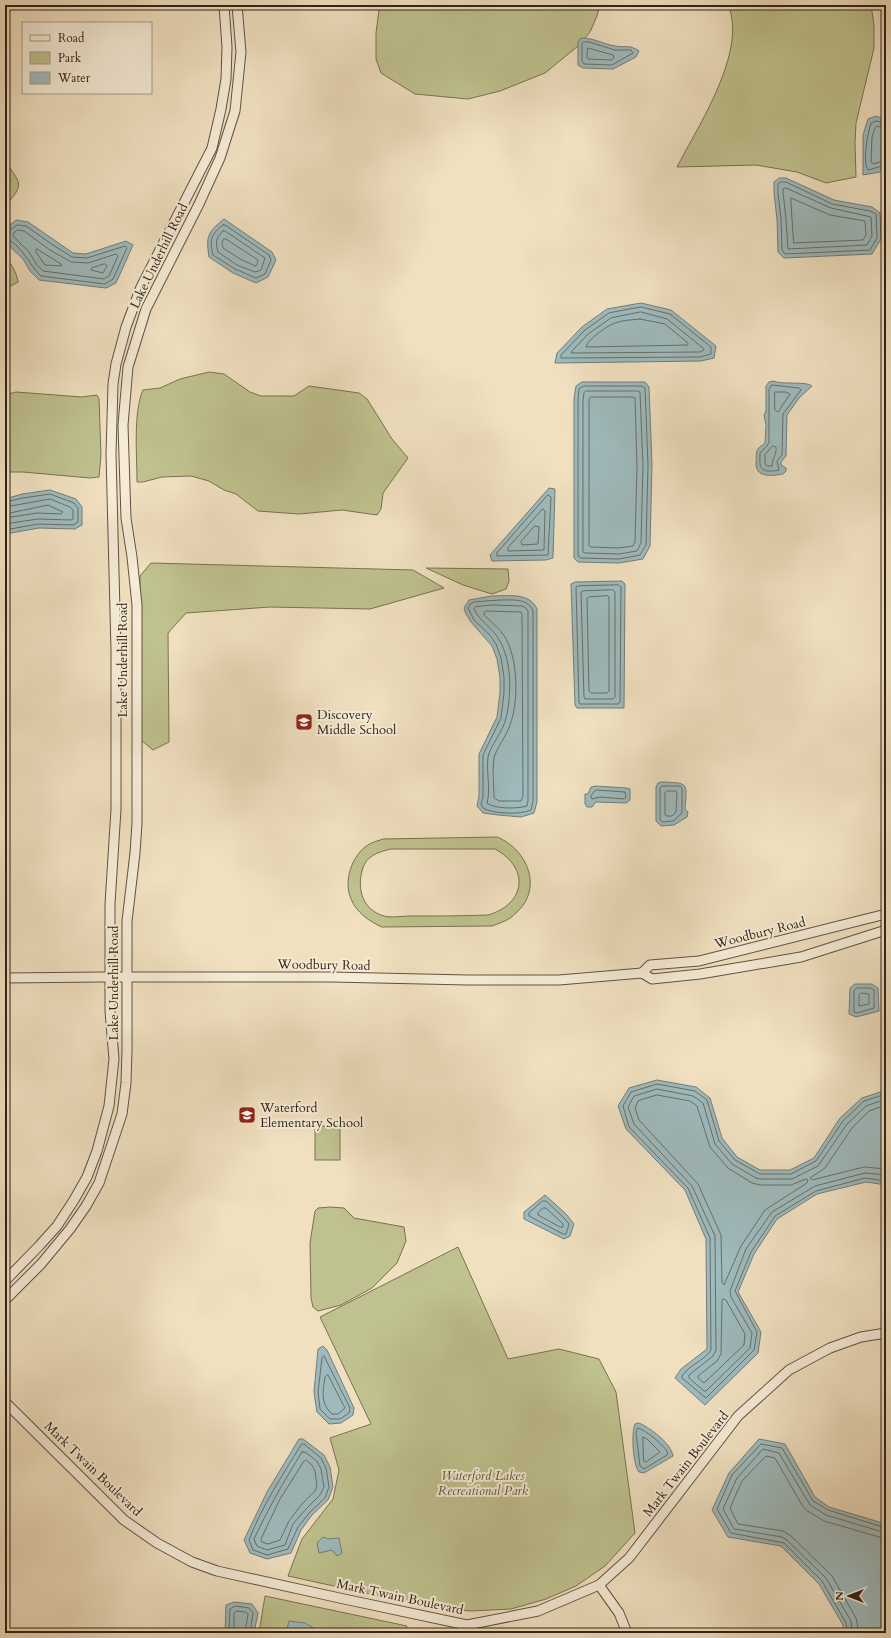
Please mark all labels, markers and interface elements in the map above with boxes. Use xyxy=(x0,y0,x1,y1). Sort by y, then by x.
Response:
legend xyxy=(22,22,152,94)
text: Road xyxy=(58,30,85,46)
text: Park xyxy=(58,50,82,66)
text: Water xyxy=(57,70,91,86)
street label: Lake Underhill Road xyxy=(126,200,192,312)
street label: Lake Underhill Road xyxy=(114,602,132,717)
place label: Discovery Middle School xyxy=(317,706,397,739)
school or university icon: Discovery Middle School xyxy=(294,712,314,732)
street label: Woodbury Road xyxy=(712,913,807,953)
street label: Lake Underhill Road xyxy=(105,925,123,1040)
street label: Woodbury Road xyxy=(276,955,371,975)
place label: Waterford Elementary School xyxy=(259,1099,364,1132)
school or university icon: Waterford Elementary School xyxy=(237,1105,257,1125)
street label: Mark Twain Boulevard xyxy=(639,1407,733,1520)
street label: Mark Twain Boulevard xyxy=(40,1418,146,1520)
park label: Waterford Lakes Recreational Park xyxy=(438,1467,529,1500)
street label: Mark Twain Boulevard xyxy=(335,1575,465,1619)
north arrow xyxy=(829,1576,869,1616)
text: N xyxy=(832,1591,847,1601)

